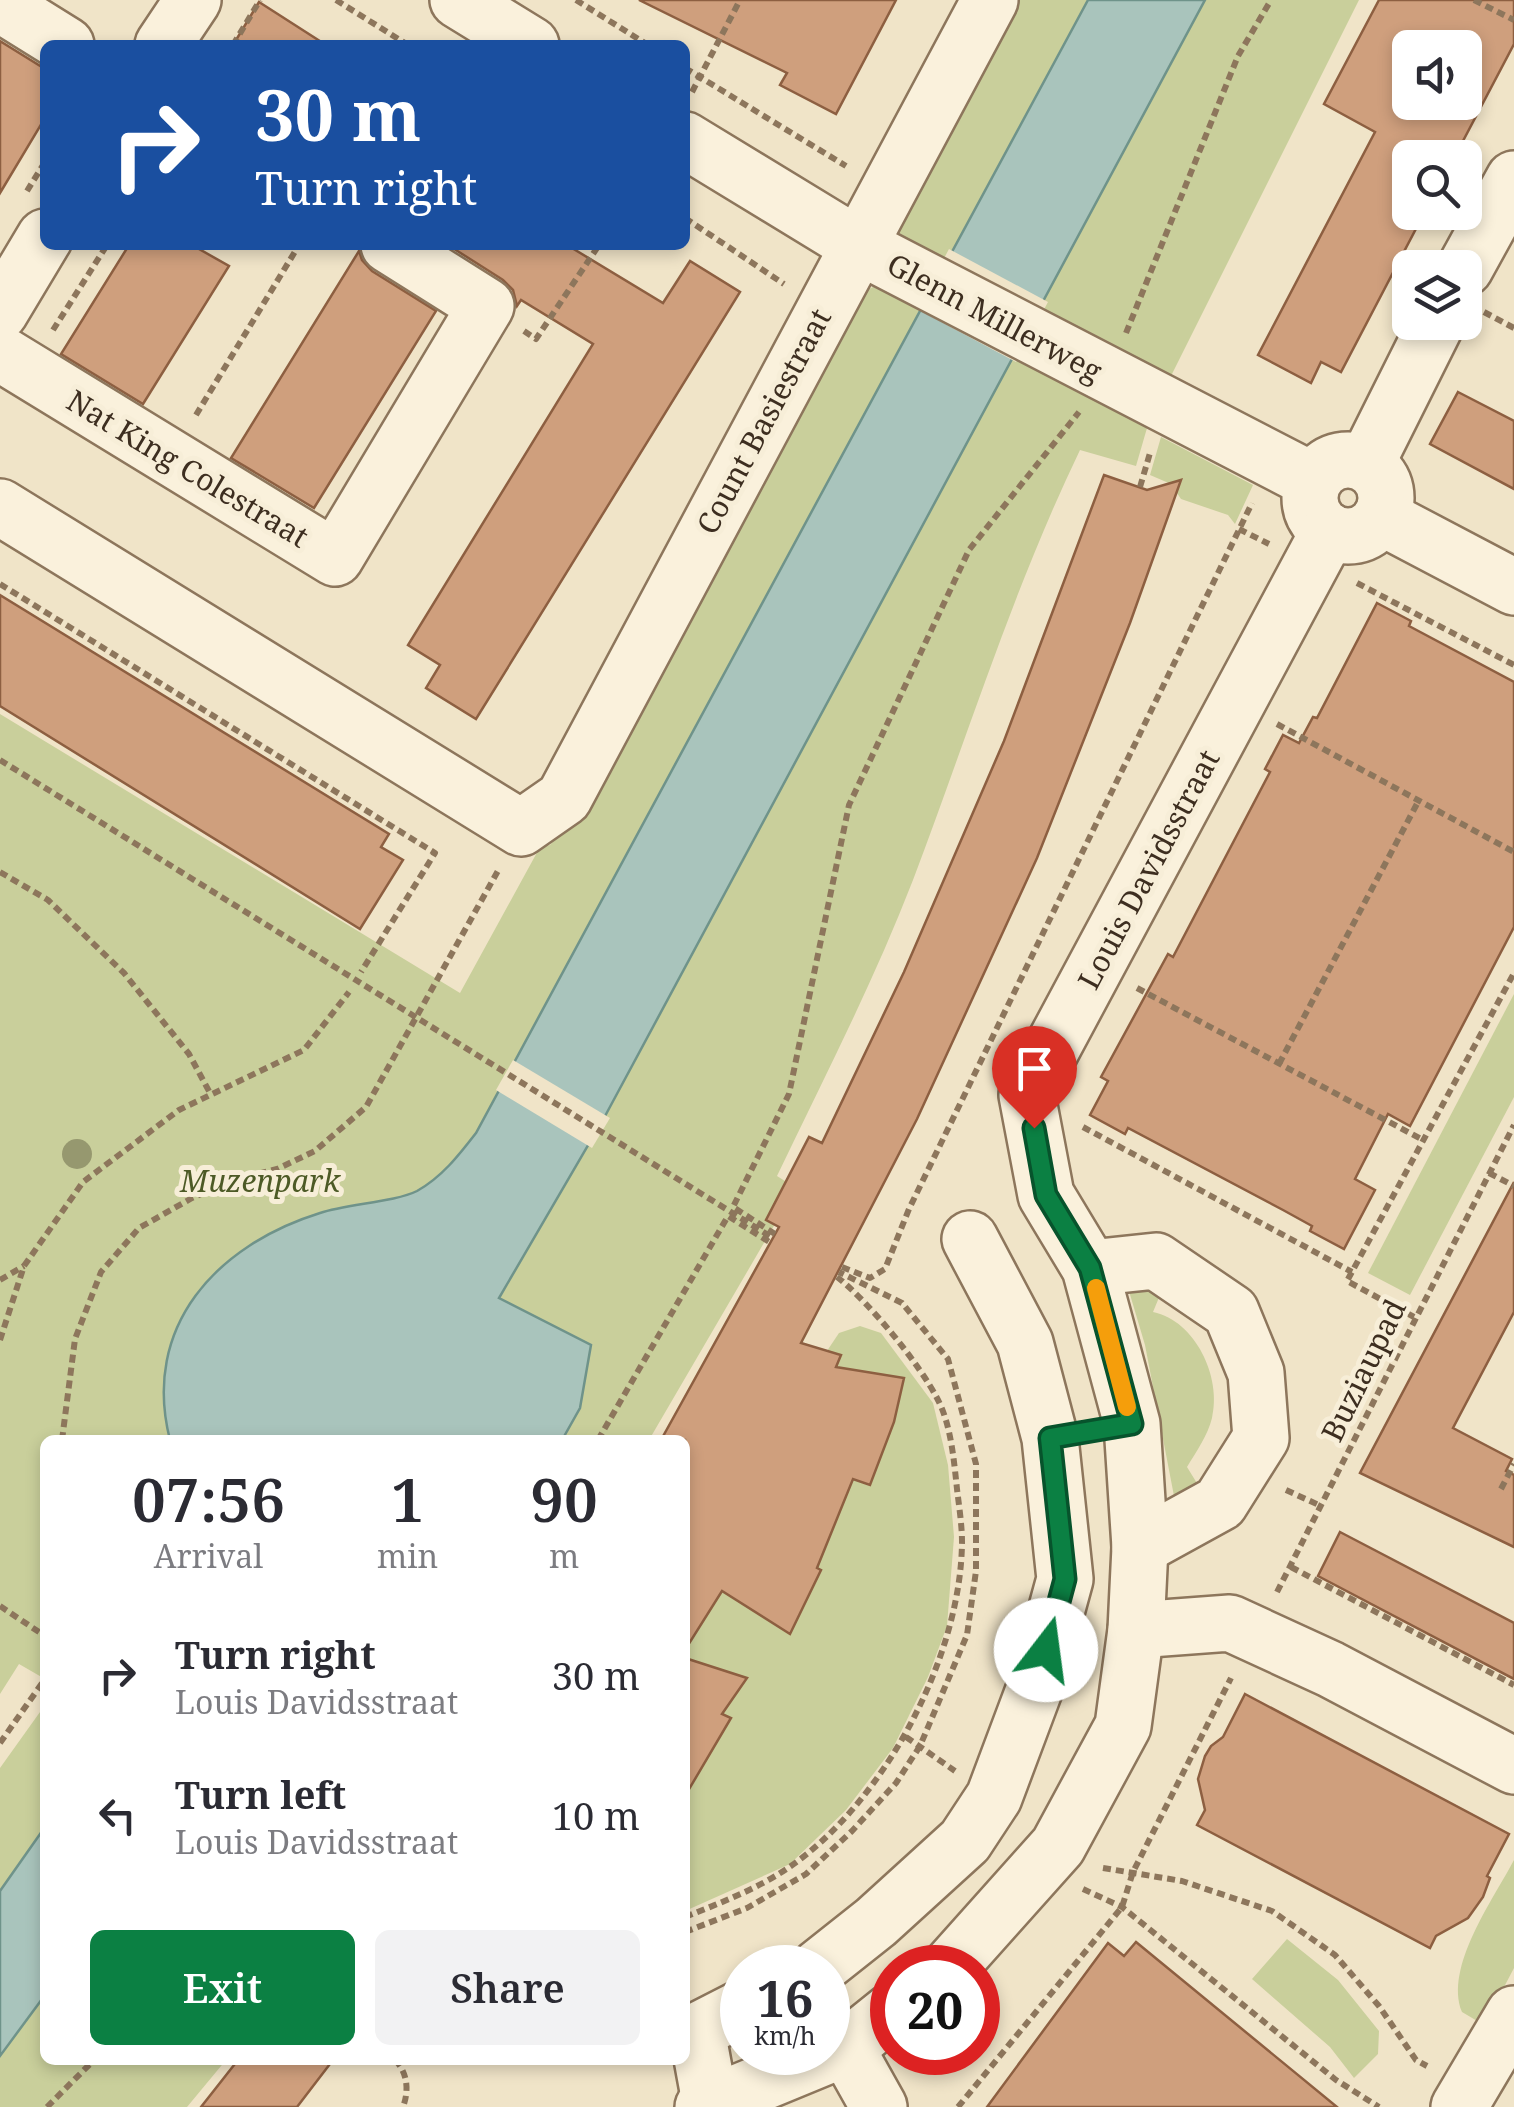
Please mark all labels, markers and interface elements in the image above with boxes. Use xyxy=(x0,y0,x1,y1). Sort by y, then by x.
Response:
map controls xyxy=(1392,30,1482,340)
button: sound xyxy=(1392,30,1482,120)
text: 30 m xyxy=(255,66,421,162)
icon: right xyxy=(90,80,220,210)
button: search xyxy=(1392,140,1482,230)
text: Turn right xyxy=(255,157,477,218)
street label: Glenn Millerweg xyxy=(880,243,1110,391)
button: layers xyxy=(1392,250,1482,340)
street label: Count Basiestraat xyxy=(686,301,840,541)
street label: Nat King Colestraat xyxy=(60,380,316,556)
street label: Louis Davidsstraat xyxy=(1068,742,1228,996)
pin xyxy=(992,1026,1077,1129)
icon: arrive xyxy=(1007,1041,1062,1096)
park label: Muzenpark xyxy=(179,1160,341,1201)
street label: Buziaupad xyxy=(1311,1292,1415,1448)
text: 07:56 xyxy=(132,1458,285,1540)
text: 1 xyxy=(391,1458,425,1540)
text: 90 xyxy=(530,1458,598,1540)
text: Arrival xyxy=(154,1534,263,1577)
text: min xyxy=(377,1534,438,1577)
text: m xyxy=(549,1534,579,1577)
position arrow xyxy=(994,1598,1098,1702)
text: Turn right xyxy=(175,1628,376,1680)
icon: right xyxy=(90,1648,145,1703)
text: 30 m xyxy=(552,1649,640,1701)
text: Louis Davidsstraat xyxy=(175,1680,458,1723)
text: Turn left xyxy=(175,1768,346,1820)
icon: left xyxy=(90,1788,145,1843)
text: 10 m xyxy=(552,1789,640,1841)
text: Louis Davidsstraat xyxy=(175,1820,458,1863)
button: Exit xyxy=(90,1930,355,2045)
button: Share xyxy=(375,1930,640,2045)
speed limit sign: 20 xyxy=(870,1945,1000,2075)
text: 16 xyxy=(757,1964,813,2032)
text: km/h xyxy=(754,2018,816,2052)

